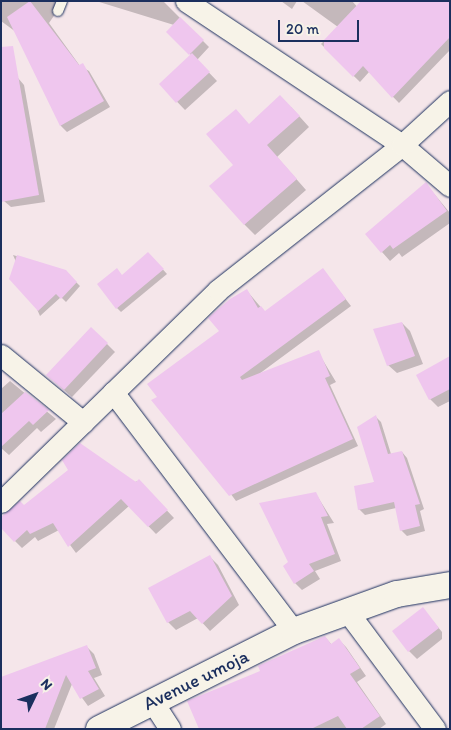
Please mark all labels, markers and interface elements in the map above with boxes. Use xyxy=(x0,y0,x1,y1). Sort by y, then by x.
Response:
scale bar xyxy=(281,10,362,42)
text: 20 m xyxy=(286,20,319,38)
street label: Avenue umoja xyxy=(140,645,252,715)
north arrow xyxy=(10,670,60,720)
text: N xyxy=(37,675,56,694)

